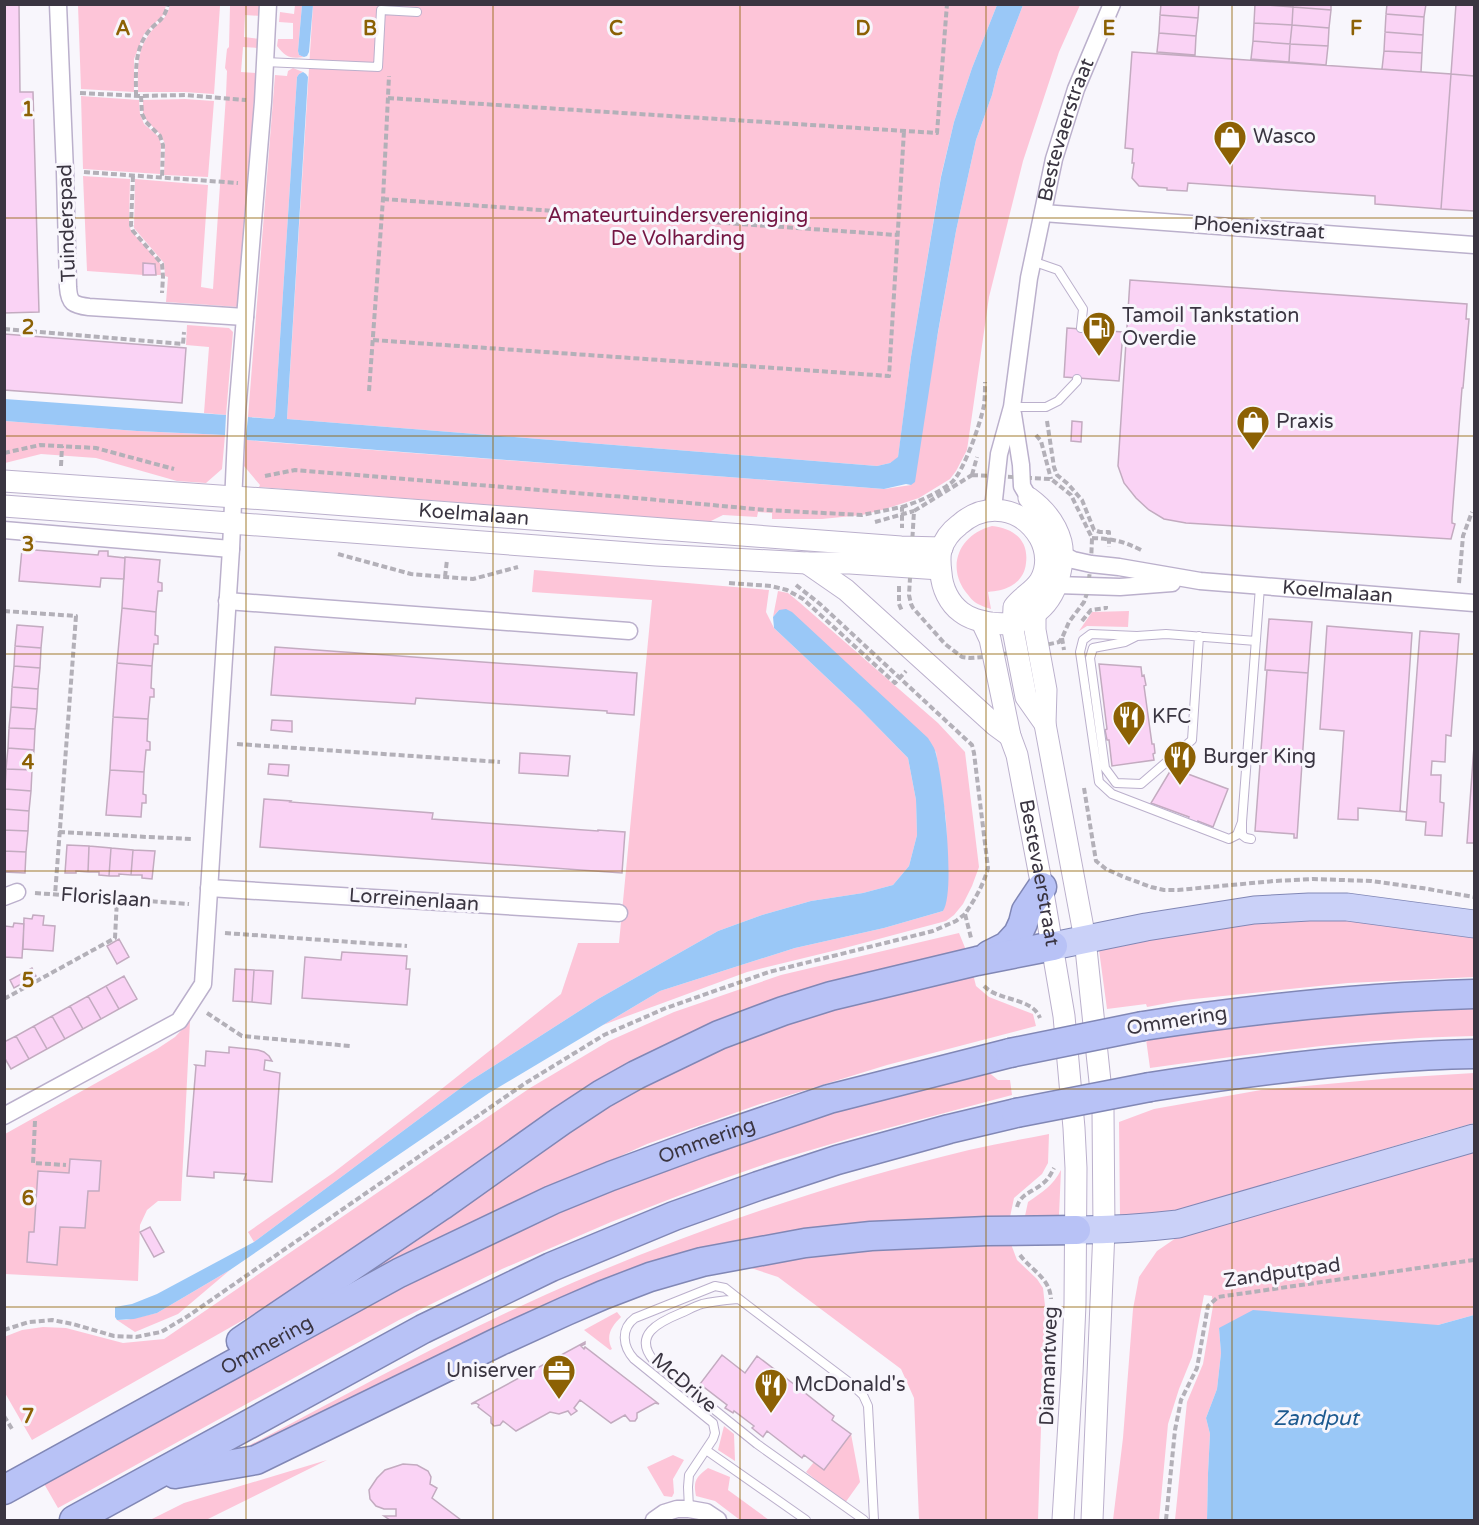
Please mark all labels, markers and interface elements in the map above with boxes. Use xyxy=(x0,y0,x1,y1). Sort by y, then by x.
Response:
text: A xyxy=(116,17,131,41)
text: B xyxy=(363,17,377,41)
text: C xyxy=(609,17,623,41)
text: D xyxy=(855,17,871,41)
text: E xyxy=(1103,17,1116,41)
text: F xyxy=(1350,17,1362,41)
street label: Bestevaerstraat xyxy=(1033,54,1100,204)
text: 1 xyxy=(22,98,34,122)
shop icon: Wasco xyxy=(1212,119,1248,166)
place label: Wasco xyxy=(1253,125,1316,149)
street label: Tuinderspad xyxy=(53,164,81,282)
park label: Amateurtuindersvereniging De Volharding xyxy=(548,204,808,251)
street label: Phoenixstraat xyxy=(1192,211,1326,245)
place label: Tamoil Tankstation Overdie xyxy=(1122,304,1299,351)
fuel station icon: Tamoil Tankstation Overdie xyxy=(1081,310,1117,357)
text: 2 xyxy=(22,316,34,340)
shop icon: Praxis xyxy=(1235,404,1271,451)
place label: Praxis xyxy=(1276,410,1334,434)
street label: Koelmalaan xyxy=(417,499,530,531)
text: 3 xyxy=(22,533,34,557)
street label: Koelmalaan xyxy=(1281,576,1394,608)
restaurant icon: KFC xyxy=(1111,699,1147,746)
place label: KFC xyxy=(1152,705,1191,729)
restaurant icon: Burger King xyxy=(1162,739,1198,786)
place label: Burger King xyxy=(1203,745,1316,769)
text: 4 xyxy=(22,751,35,775)
street label: Bestevaerstraat xyxy=(1014,797,1064,949)
street label: Florislaan xyxy=(60,883,152,913)
street label: Lorreinenlaan xyxy=(348,883,480,917)
text: 5 xyxy=(22,969,34,993)
street label: Ommering xyxy=(1125,1001,1229,1041)
street label: Ommering xyxy=(655,1113,759,1169)
text: 6 xyxy=(22,1187,34,1211)
street label: Zandputpad xyxy=(1222,1253,1342,1293)
street label: Diamantweg xyxy=(1035,1306,1063,1426)
street label: Ommering xyxy=(217,1311,317,1381)
street label: McDrive xyxy=(646,1348,722,1418)
office icon: Uniserver xyxy=(541,1353,577,1400)
place label: Uniserver xyxy=(446,1359,536,1383)
restaurant icon: McDonald's xyxy=(753,1367,789,1414)
place label: McDonald's xyxy=(794,1373,906,1397)
text: 7 xyxy=(22,1405,34,1429)
water label: Zandput xyxy=(1273,1406,1361,1431)

